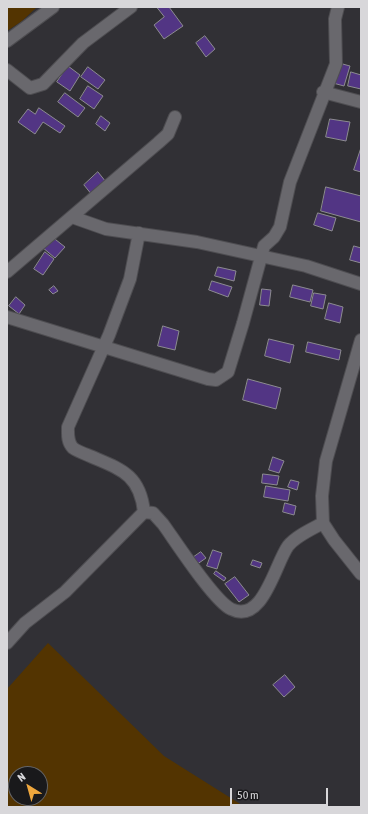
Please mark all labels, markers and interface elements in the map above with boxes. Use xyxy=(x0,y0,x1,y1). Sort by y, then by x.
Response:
north arrow xyxy=(8,766,48,806)
text: N xyxy=(15,770,28,784)
scale bar xyxy=(232,780,330,806)
text: 50 m xyxy=(237,788,259,802)

